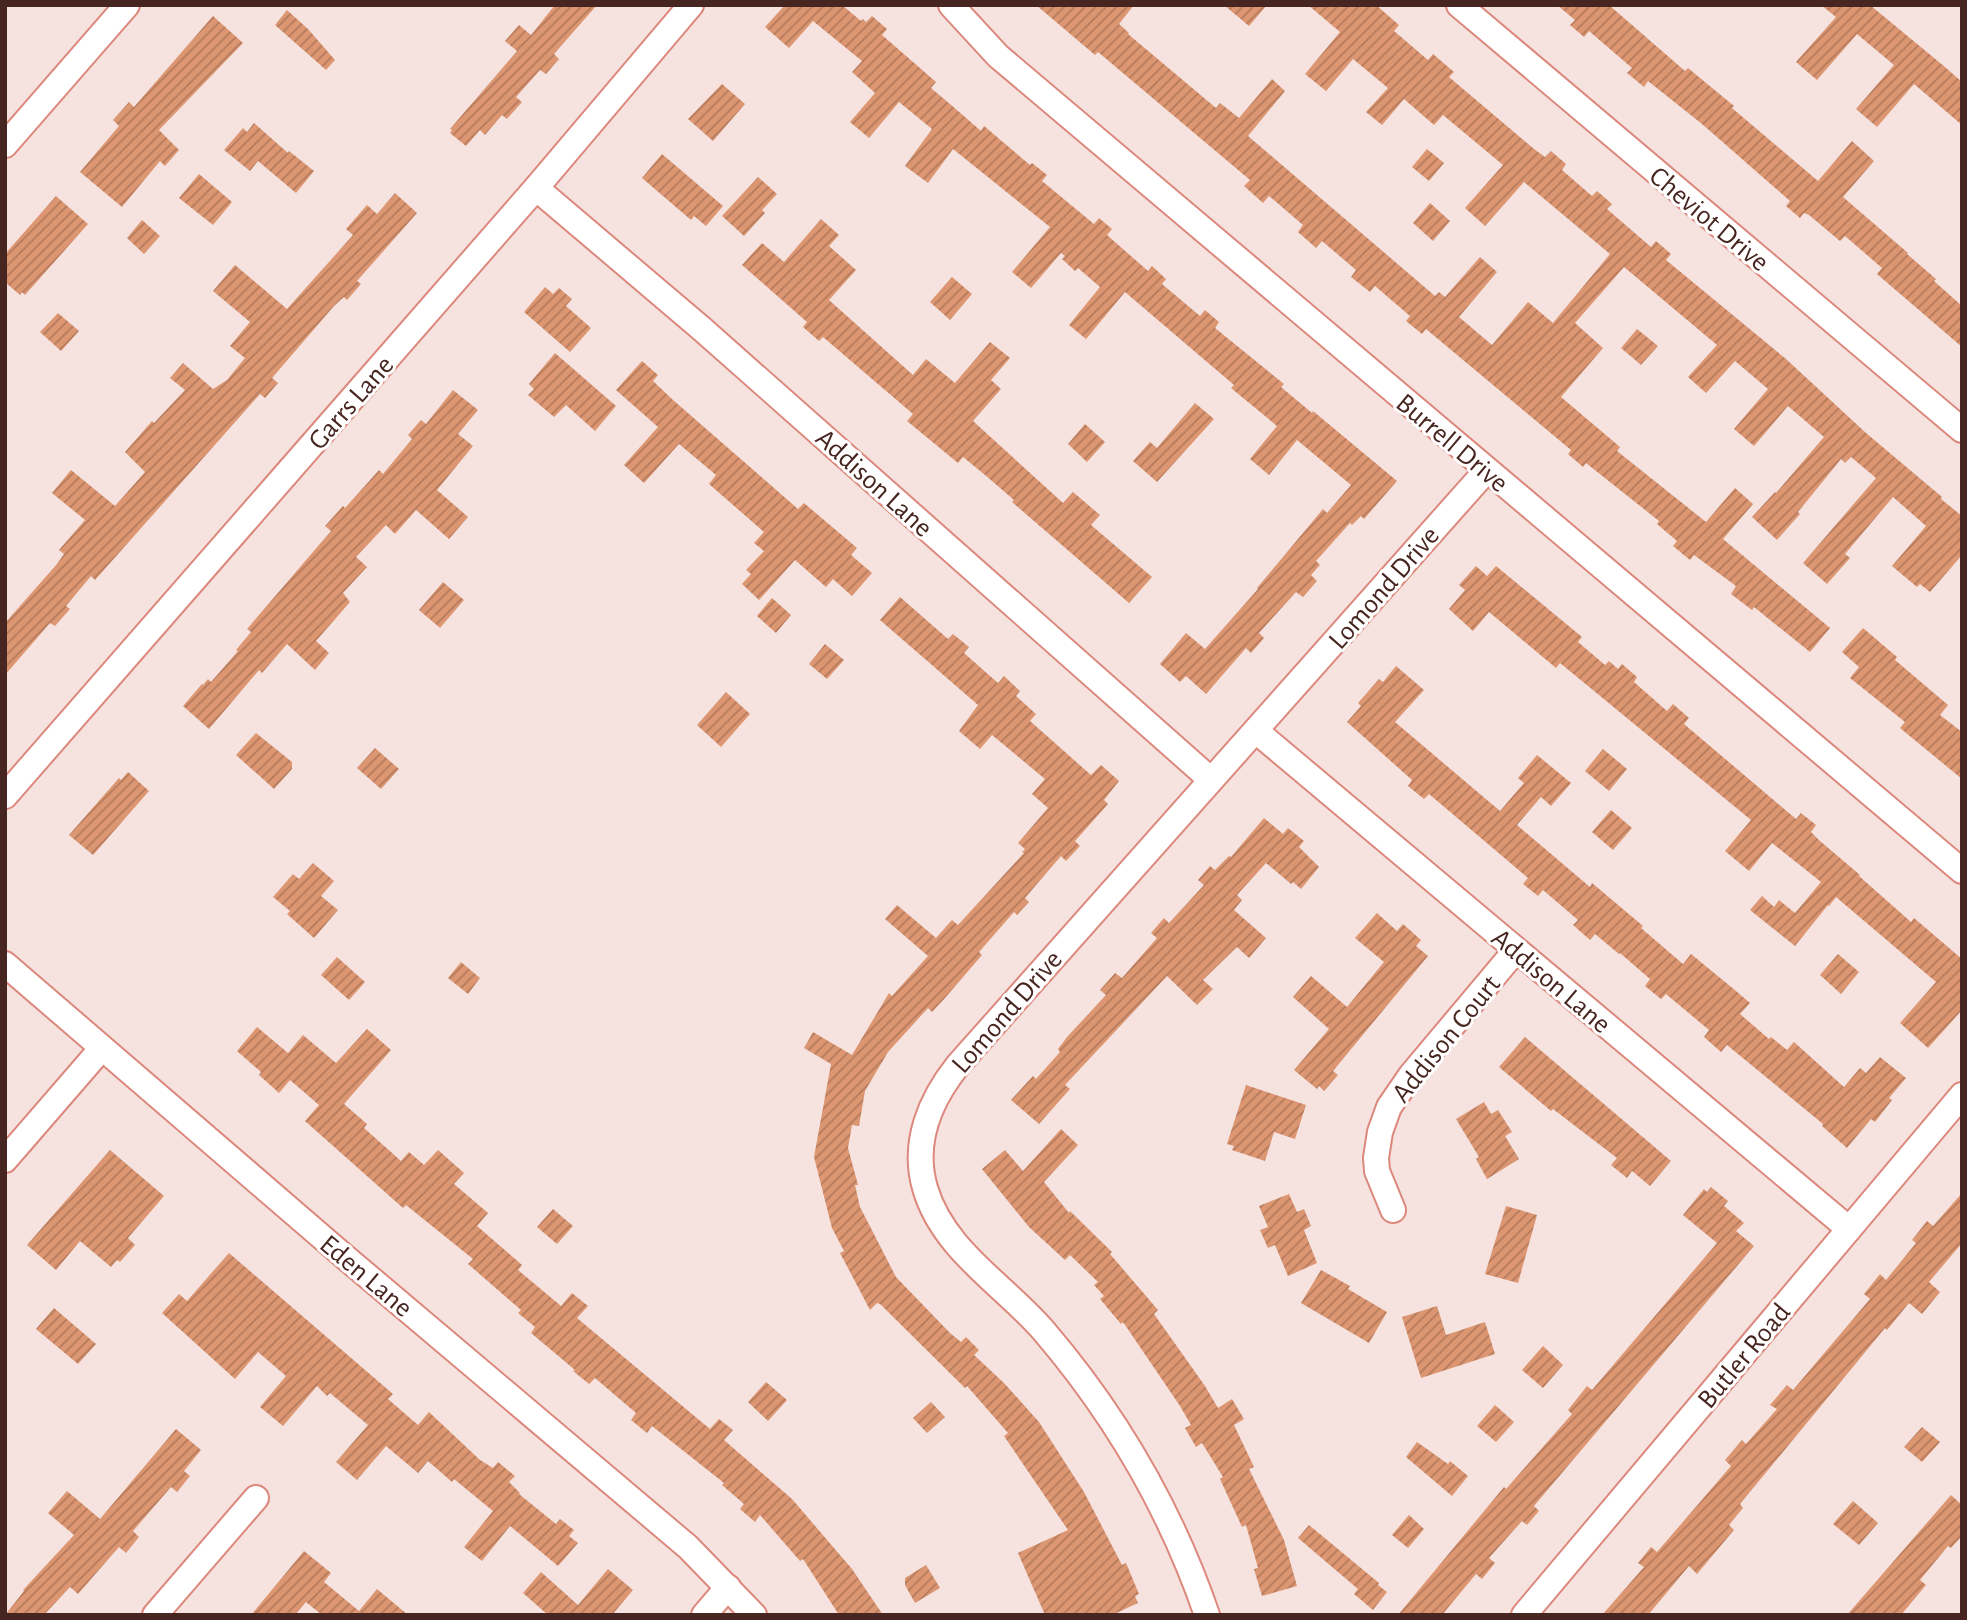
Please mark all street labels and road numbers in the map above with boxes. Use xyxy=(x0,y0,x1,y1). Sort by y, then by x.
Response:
street label: Cheviot Drive xyxy=(1644,162,1774,277)
street label: Garrs Lane xyxy=(304,351,399,455)
street label: Burrell Drive xyxy=(1390,389,1513,498)
street label: Addison Lane xyxy=(810,424,937,543)
street label: Lomond Drive xyxy=(1324,522,1445,655)
street label: Addison Lane xyxy=(1486,924,1616,1039)
street label: Lomond Drive xyxy=(947,946,1068,1079)
street label: Addison Court xyxy=(1387,971,1506,1108)
street label: Eden Lane xyxy=(314,1230,417,1323)
street label: Butler Road xyxy=(1693,1298,1796,1414)

